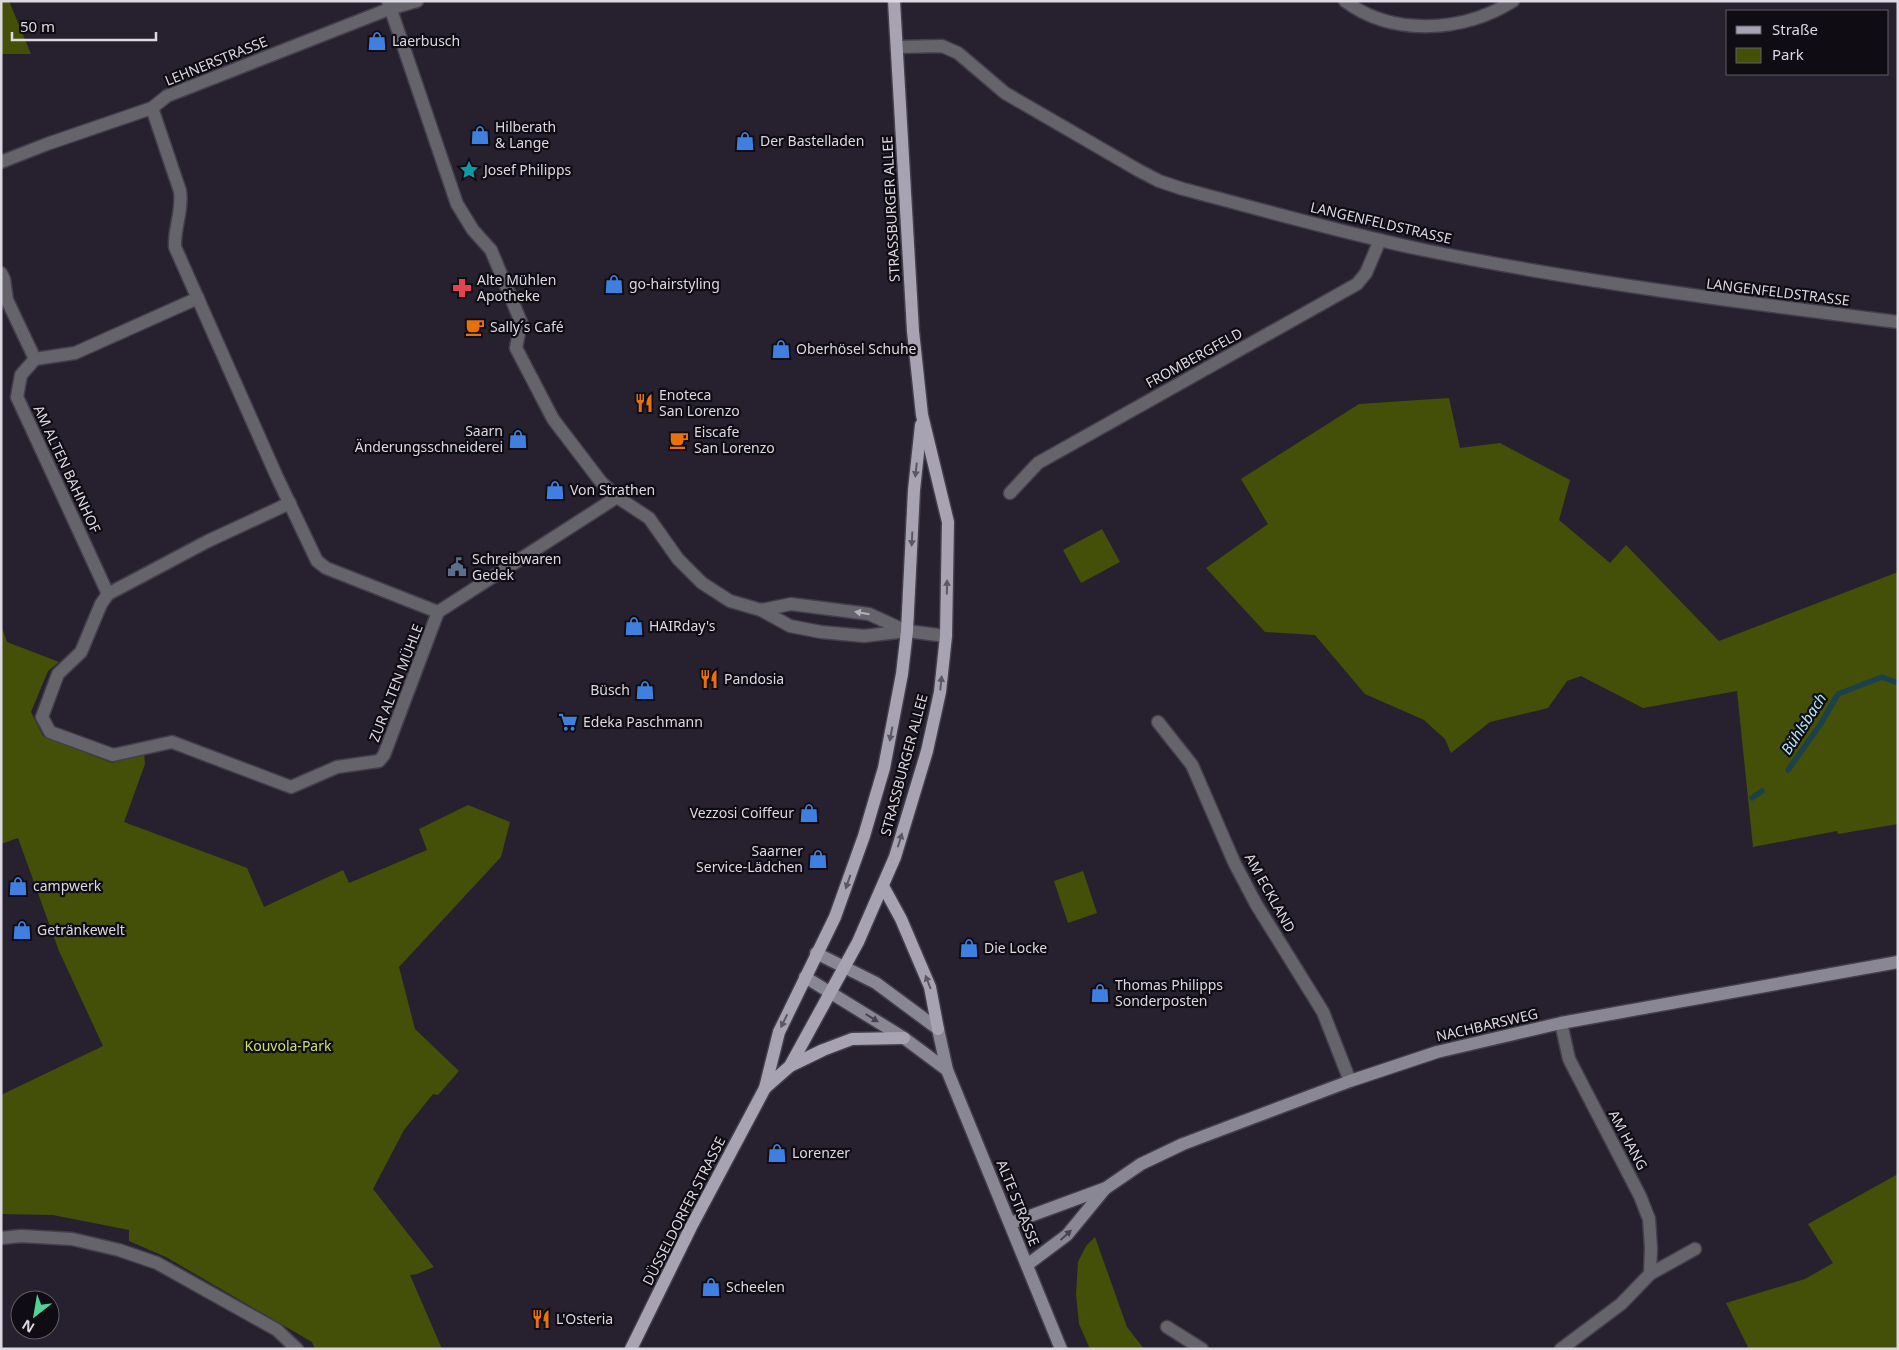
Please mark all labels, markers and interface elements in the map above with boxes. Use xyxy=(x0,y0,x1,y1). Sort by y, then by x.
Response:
scale bar xyxy=(12,10,156,42)
legend xyxy=(1726,10,1889,75)
text: 50 m xyxy=(20,16,55,36)
text: Straße xyxy=(1772,19,1818,39)
shop icon: Laerbusch xyxy=(366,30,388,52)
street label: LEHNERSTRASSE xyxy=(162,31,270,90)
place label: Laerbusch xyxy=(392,31,460,50)
text: Park xyxy=(1772,44,1804,64)
place label: Hilberath & Lange xyxy=(495,117,556,152)
shop icon: Hilberath & Lange xyxy=(469,124,491,146)
shop icon: Der Bastelladen xyxy=(734,130,756,152)
place label: Der Bastelladen xyxy=(760,131,864,150)
street label: STRASSBURGER ALLEE xyxy=(877,136,904,282)
place icon: Josef Philipps xyxy=(458,159,480,181)
place label: Josef Philipps xyxy=(482,160,572,179)
street label: LANGENFELDSTRASSE xyxy=(1309,197,1454,248)
place label: Alte Mühlen Apotheke xyxy=(477,270,556,305)
shop icon: go-hairstyling xyxy=(603,273,625,295)
street label: LANGENFELDSTRASSE xyxy=(1705,273,1851,310)
place label: go-hairstyling xyxy=(629,274,720,293)
pharmacy icon: Alte Mühlen Apotheke xyxy=(451,277,473,299)
cafe icon: Sally´s Café xyxy=(464,316,486,338)
place label: Sally´s Café xyxy=(490,317,564,336)
street label: FROMBERGFELD xyxy=(1142,323,1246,392)
shop icon: Oberhösel Schuhe xyxy=(770,338,792,360)
place label: Oberhösel Schuhe xyxy=(796,339,917,358)
place label: Enoteca San Lorenzo xyxy=(659,385,740,420)
restaurant icon: Enoteca San Lorenzo xyxy=(633,392,655,414)
street label: AM ALTEN BAHNHOF xyxy=(30,402,105,536)
place label: Saarn Änderungsschneiderei xyxy=(355,421,503,456)
place label: Eiscafe San Lorenzo xyxy=(694,422,775,457)
shop icon: Saarn Änderungsschneiderei xyxy=(507,428,529,450)
cafe icon: Eiscafe San Lorenzo xyxy=(668,429,690,451)
one-way arrow xyxy=(912,462,920,478)
shop icon: Von Strathen xyxy=(544,479,566,501)
place label: Von Strathen xyxy=(570,480,655,499)
one-way arrow xyxy=(907,531,915,547)
place label: Schreibwaren Gedek xyxy=(472,549,561,584)
public building icon: Schreibwaren Gedek xyxy=(446,556,468,578)
one-way arrow xyxy=(943,579,951,595)
one-way arrow xyxy=(854,609,870,617)
shop icon: HAIRday's xyxy=(623,615,645,637)
place label: HAIRday's xyxy=(649,616,716,635)
street label: ZUR ALTEN MÜHLE xyxy=(364,621,427,745)
restaurant icon: Pandosia xyxy=(698,668,720,690)
place label: Pandosia xyxy=(724,669,784,688)
one-way arrow xyxy=(937,675,945,691)
shop icon: Büsch xyxy=(634,679,656,701)
place label: Büsch xyxy=(590,680,630,699)
water label: Bühlsbach xyxy=(1776,689,1830,758)
street label: STRASSBURGER ALLEE xyxy=(875,692,932,838)
supermarket icon: Edeka Paschmann xyxy=(557,711,579,733)
place label: Edeka Paschmann xyxy=(583,712,703,731)
one-way arrow xyxy=(887,726,895,741)
shop icon: Vezzosi Coiffeur xyxy=(798,802,820,824)
place label: Vezzosi Coiffeur xyxy=(690,803,794,822)
one-way arrow xyxy=(896,833,904,848)
place label: Saarner Service-Lädchen xyxy=(696,841,803,876)
shop icon: Saarner Service-Lädchen xyxy=(807,848,829,870)
street label: AM ECKLAND xyxy=(1241,850,1300,936)
shop icon: campwerk xyxy=(7,875,29,897)
one-way arrow xyxy=(844,875,852,890)
place label: campwerk xyxy=(33,876,102,895)
shop icon: Getränkewelt xyxy=(11,919,33,941)
place label: Getränkewelt xyxy=(37,920,125,939)
shop icon: Die Locke xyxy=(958,937,980,959)
place label: Die Locke xyxy=(984,938,1047,957)
one-way arrow xyxy=(924,974,932,989)
place label: Thomas Philipps Sonderposten xyxy=(1115,975,1223,1010)
shop icon: Thomas Philipps Sonderposten xyxy=(1089,982,1111,1004)
street label: NACHBARSWEG xyxy=(1434,1004,1540,1045)
one-way arrow xyxy=(866,1013,879,1022)
one-way arrow xyxy=(780,1014,788,1028)
park label: Kouvola-Park xyxy=(245,1036,332,1055)
street label: AM HANG xyxy=(1605,1106,1652,1173)
street label: DÜSSELDORFER STRASSE xyxy=(638,1133,729,1288)
shop icon: Lorenzer xyxy=(766,1142,788,1164)
place label: Lorenzer xyxy=(792,1143,850,1162)
street label: ALTE STRASSE xyxy=(993,1157,1044,1249)
one-way arrow xyxy=(1059,1229,1071,1241)
shop icon: Scheelen xyxy=(700,1276,722,1298)
place label: Scheelen xyxy=(726,1277,785,1296)
north arrow xyxy=(10,1290,60,1340)
restaurant icon: L'Osteria xyxy=(530,1308,552,1330)
place label: L'Osteria xyxy=(556,1309,613,1328)
text: N xyxy=(18,1315,38,1338)

